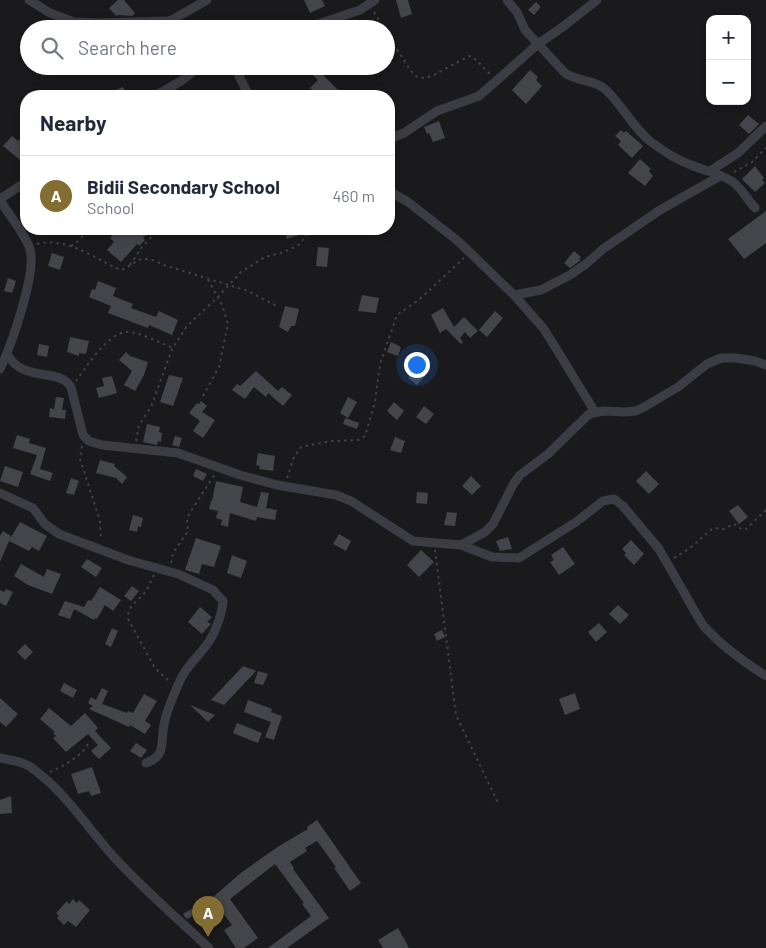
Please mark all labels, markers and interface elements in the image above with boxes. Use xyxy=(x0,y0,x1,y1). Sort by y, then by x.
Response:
map controls xyxy=(706,15,751,105)
button: + xyxy=(706,15,751,60)
search box xyxy=(20,20,395,75)
icon: search xyxy=(38,34,66,62)
text: Search here xyxy=(78,36,177,59)
button: − xyxy=(706,60,751,105)
text: Nearby xyxy=(40,110,106,135)
text: Bidii Secondary School xyxy=(87,175,280,198)
text: A xyxy=(51,186,61,205)
text: 460 m xyxy=(332,186,375,205)
text: School xyxy=(87,198,134,217)
your location xyxy=(404,352,430,378)
pin: A xyxy=(192,896,224,937)

